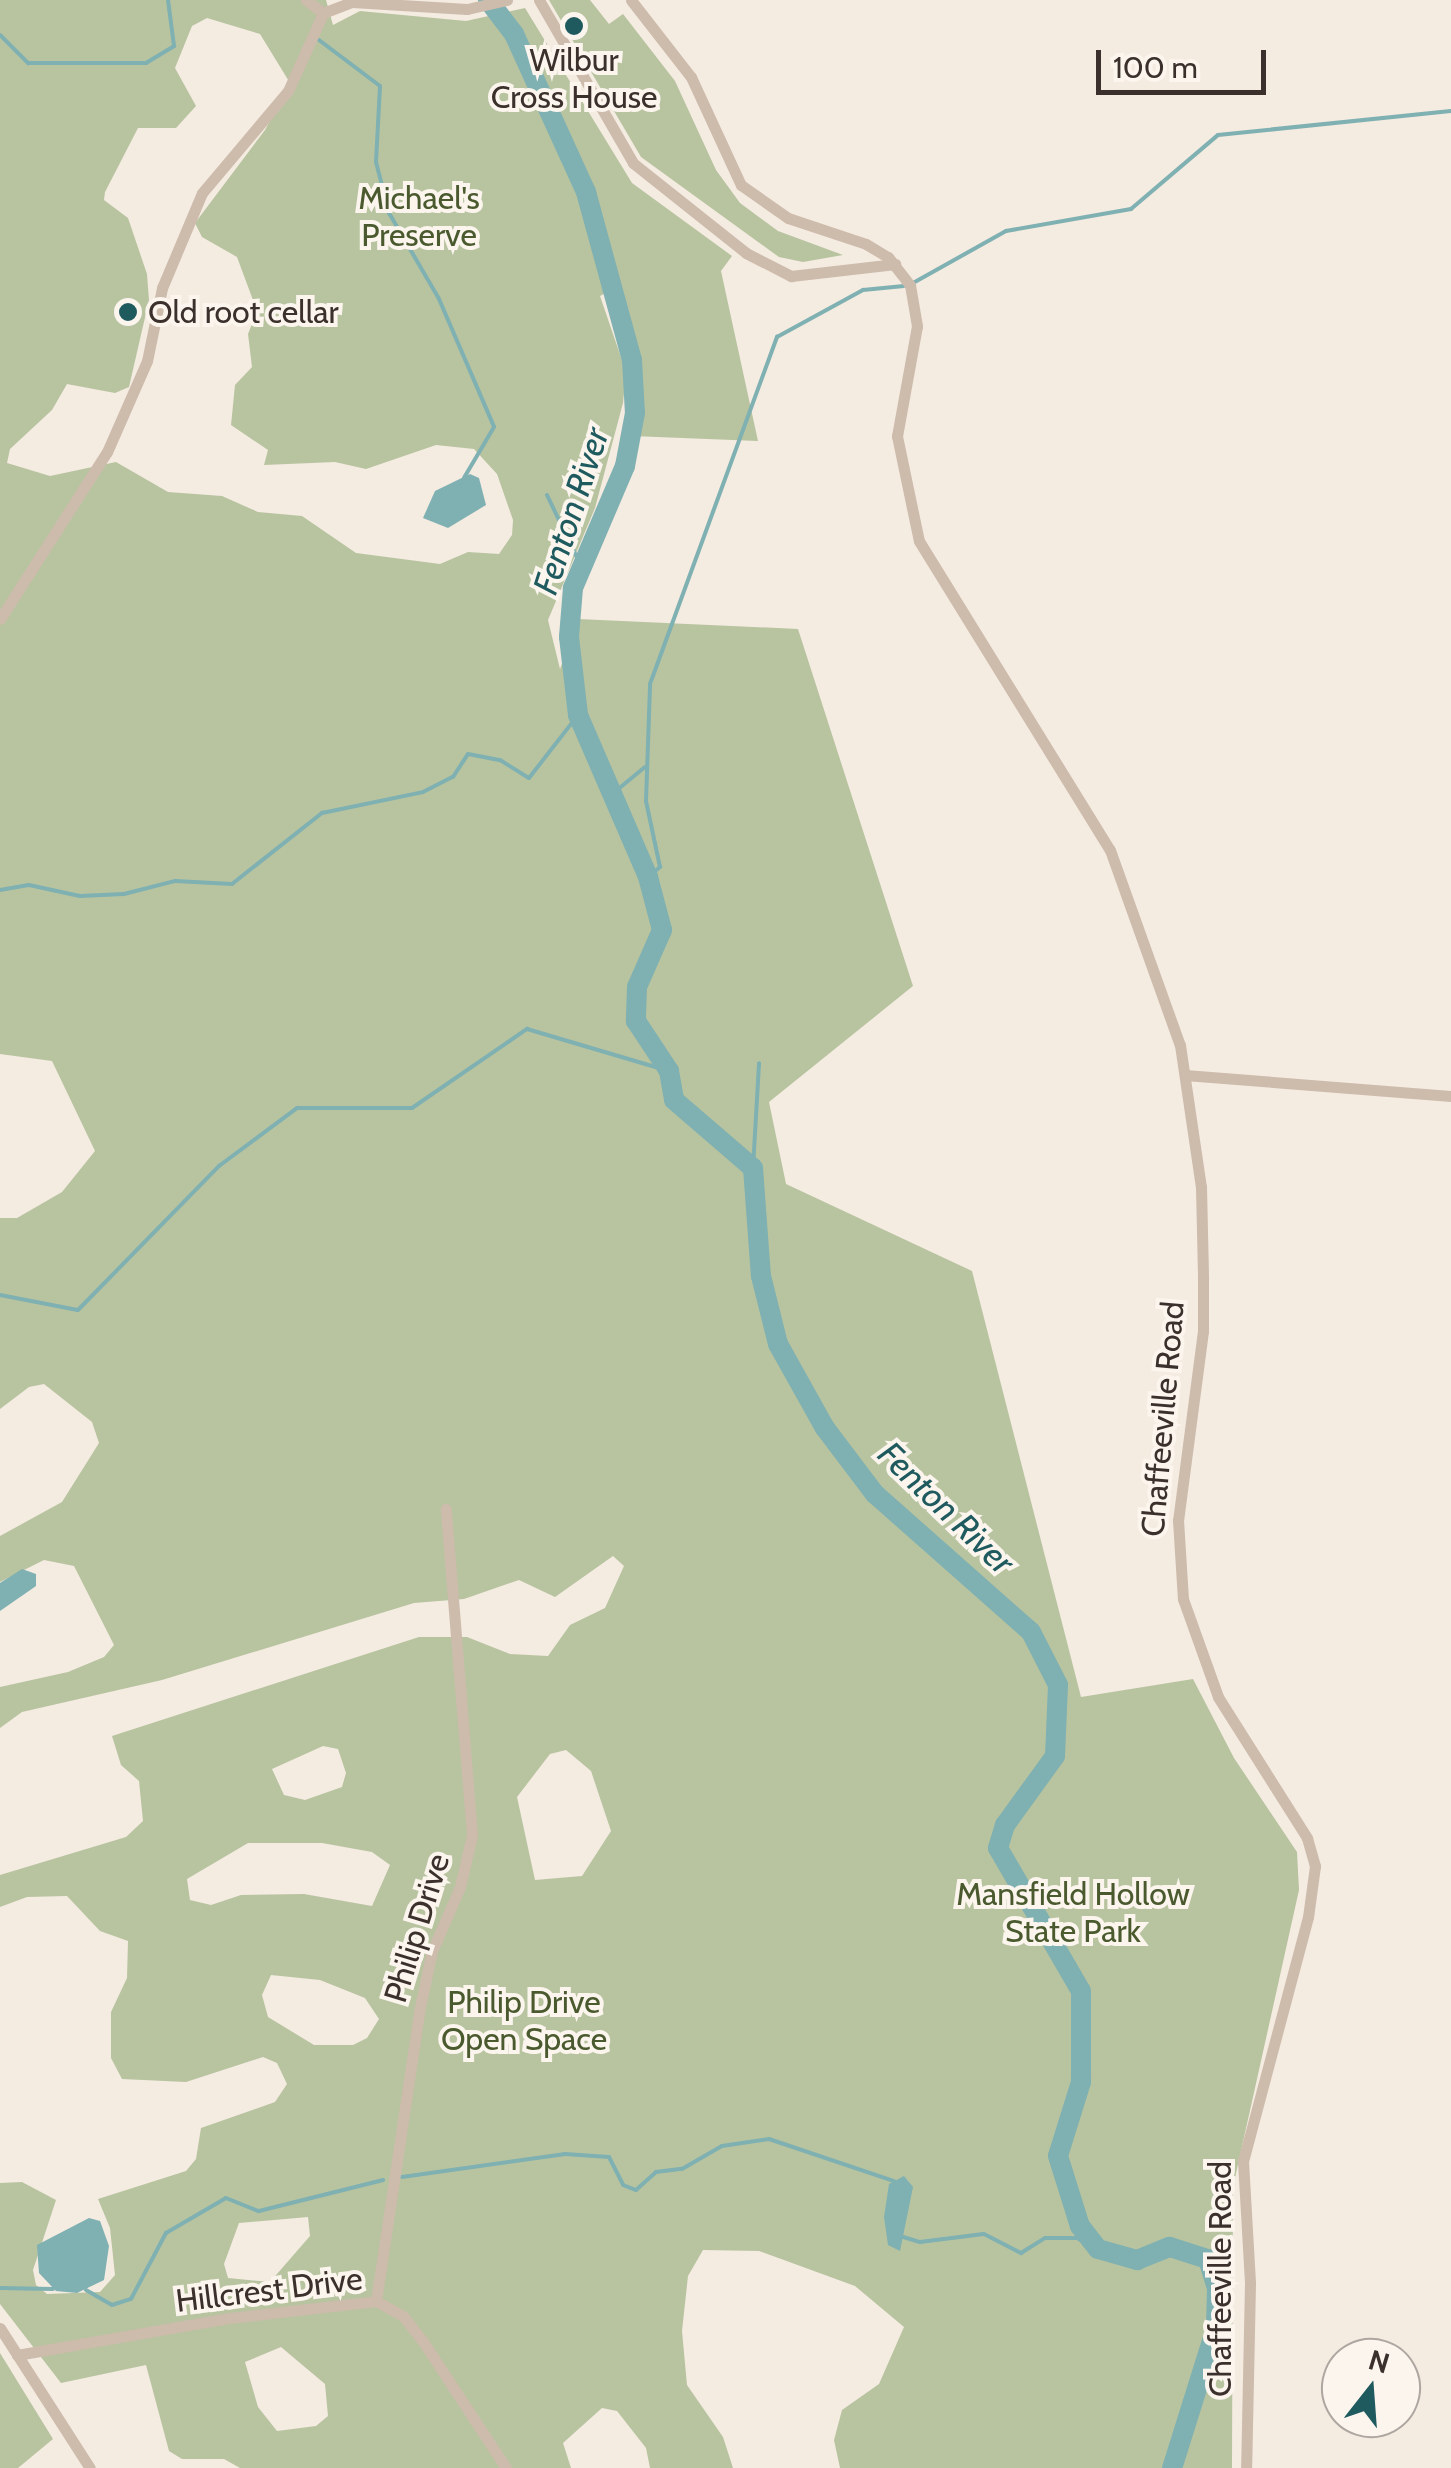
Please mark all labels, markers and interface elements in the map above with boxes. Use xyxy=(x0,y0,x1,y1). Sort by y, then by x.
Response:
marker: Wilbur Cross House xyxy=(563,15,585,37)
scale bar xyxy=(1101,30,1271,92)
place label: Wilbur Cross House xyxy=(491,42,657,117)
text: 100 m xyxy=(1113,49,1198,86)
park label: Michael's Preserve xyxy=(358,180,480,255)
place label: Old root cellar xyxy=(148,293,339,331)
marker: Old root cellar xyxy=(117,301,139,323)
water label: Fenton River xyxy=(524,422,618,600)
street label: Chaffeeville Road xyxy=(1134,1300,1192,1538)
water label: Fenton River xyxy=(869,1433,1023,1583)
street label: Philip Drive xyxy=(376,1849,458,2007)
park label: Mansfield Hollow State Park xyxy=(956,1876,1190,1951)
park label: Philip Drive Open Space xyxy=(441,1984,607,2059)
street label: Chaffeeville Road xyxy=(1201,2161,1239,2397)
street label: Hillcrest Drive xyxy=(174,2260,364,2320)
north arrow xyxy=(1321,2338,1421,2438)
text: N xyxy=(1365,2342,1394,2380)

